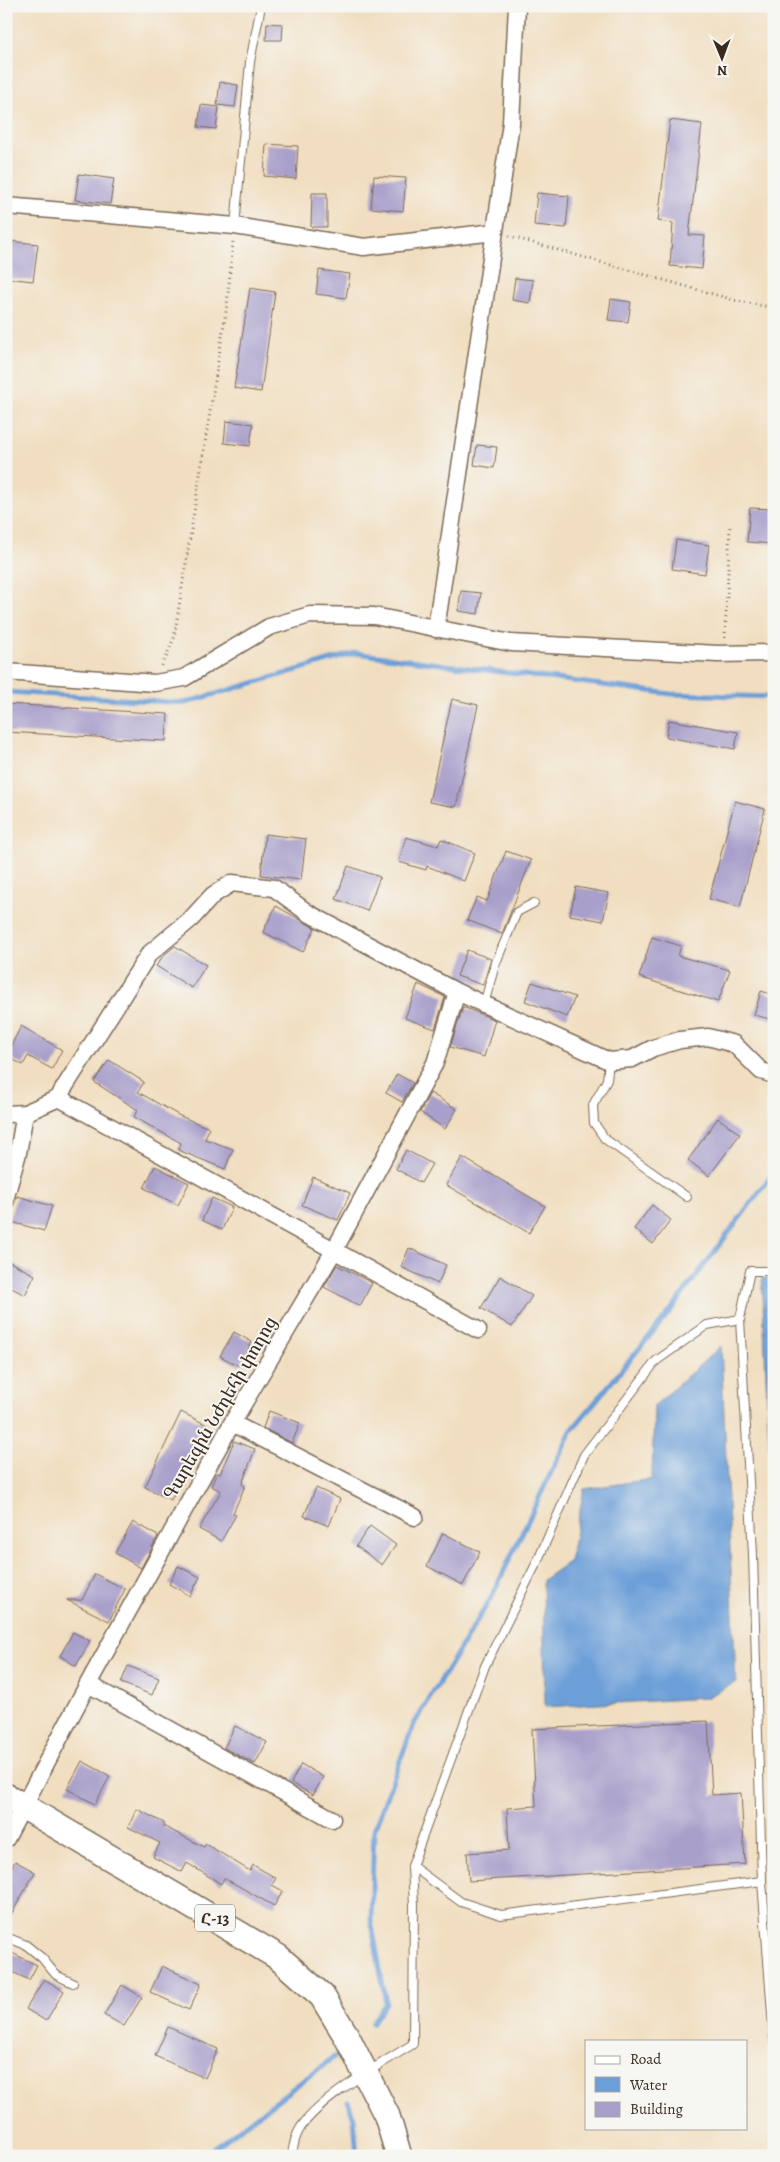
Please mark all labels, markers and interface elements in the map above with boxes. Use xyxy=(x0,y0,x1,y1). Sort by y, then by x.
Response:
north arrow xyxy=(698,32,748,82)
text: N xyxy=(717,61,727,80)
street label: Գարեգին Նժդեհի փողոց xyxy=(158,1312,282,1504)
road number: Հ-13 xyxy=(195,1905,235,1932)
legend xyxy=(585,2040,748,2130)
text: Road xyxy=(630,2049,662,2069)
text: Water xyxy=(629,2075,667,2095)
text: Building xyxy=(630,2099,683,2119)

